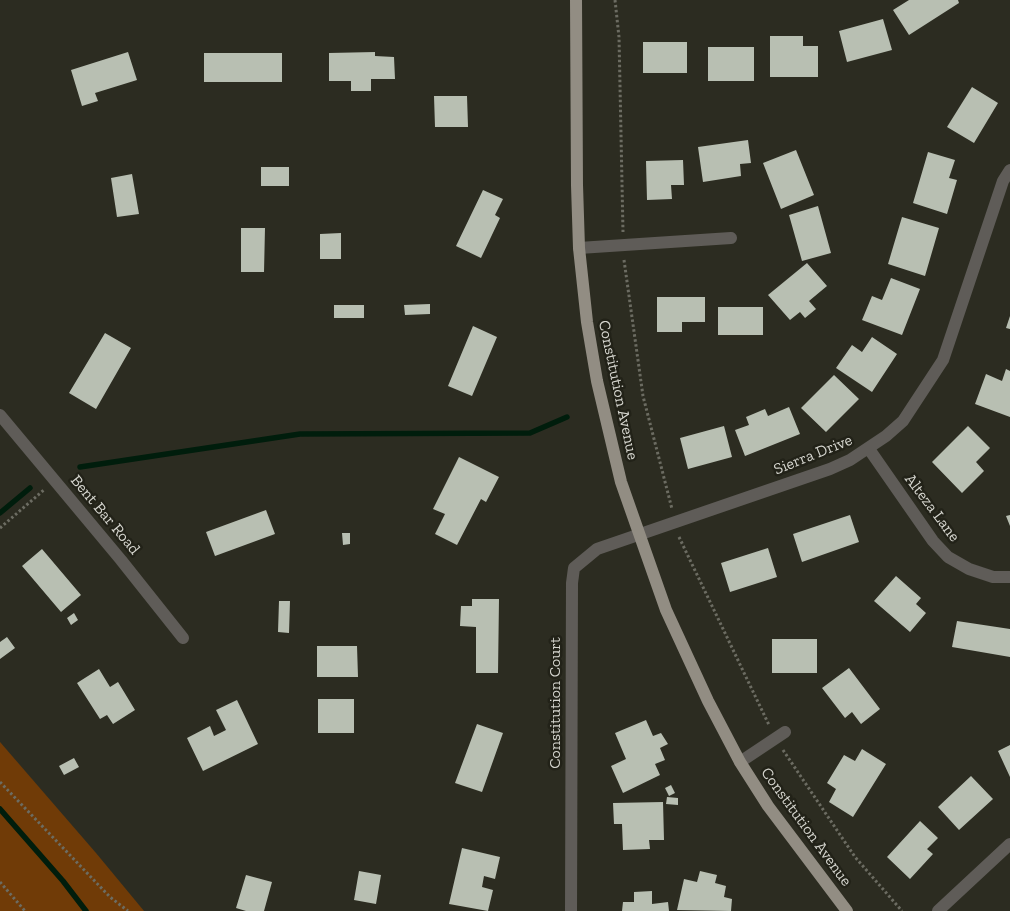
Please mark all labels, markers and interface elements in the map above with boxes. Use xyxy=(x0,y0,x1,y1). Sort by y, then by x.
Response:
street label: Constitution Avenue xyxy=(594,318,642,462)
street label: Sierra Drive xyxy=(771,431,855,479)
street label: Alteza Lane xyxy=(900,470,964,546)
street label: Bent Bar Road xyxy=(66,471,144,559)
street label: Constitution Court xyxy=(545,637,565,769)
street label: Constitution Avenue xyxy=(756,764,856,890)

